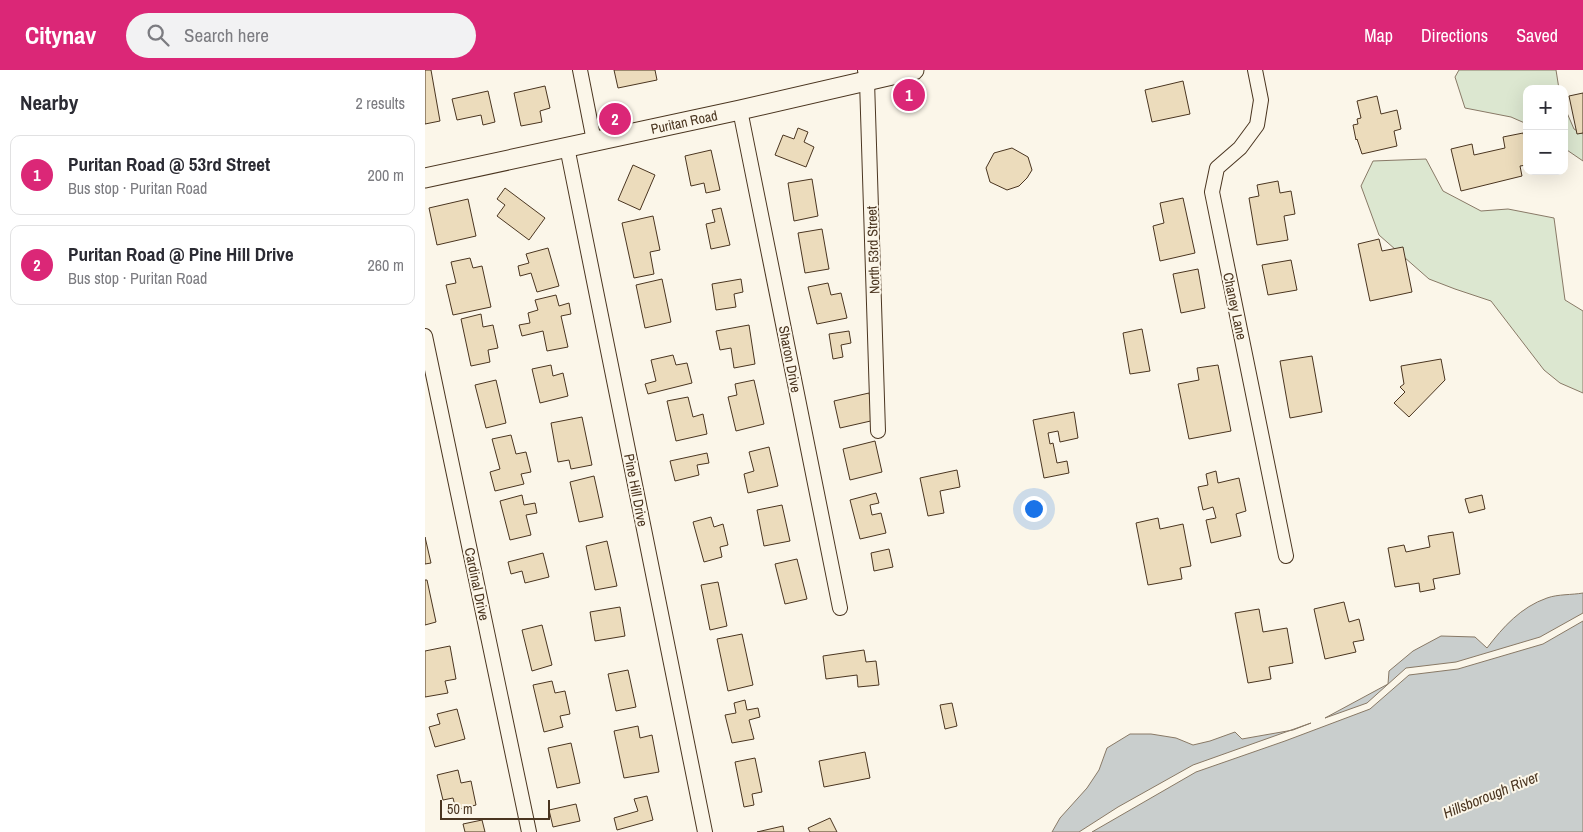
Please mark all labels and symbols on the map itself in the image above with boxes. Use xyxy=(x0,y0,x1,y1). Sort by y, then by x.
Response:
pin: 1 xyxy=(893,76,925,114)
pin: 2 xyxy=(599,100,631,138)
street label: Puritan Road xyxy=(649,106,719,138)
street label: North 53rd Street xyxy=(862,206,884,294)
street label: Chaney Lane xyxy=(1219,271,1251,341)
street label: Sharon Drive xyxy=(775,324,805,394)
street label: Pine Hill Drive xyxy=(620,452,652,528)
your location xyxy=(1021,496,1047,522)
street label: Cardinal Drive xyxy=(461,546,493,622)
water label: Hillsborough River xyxy=(1440,765,1543,823)
scale bar xyxy=(440,797,550,820)

